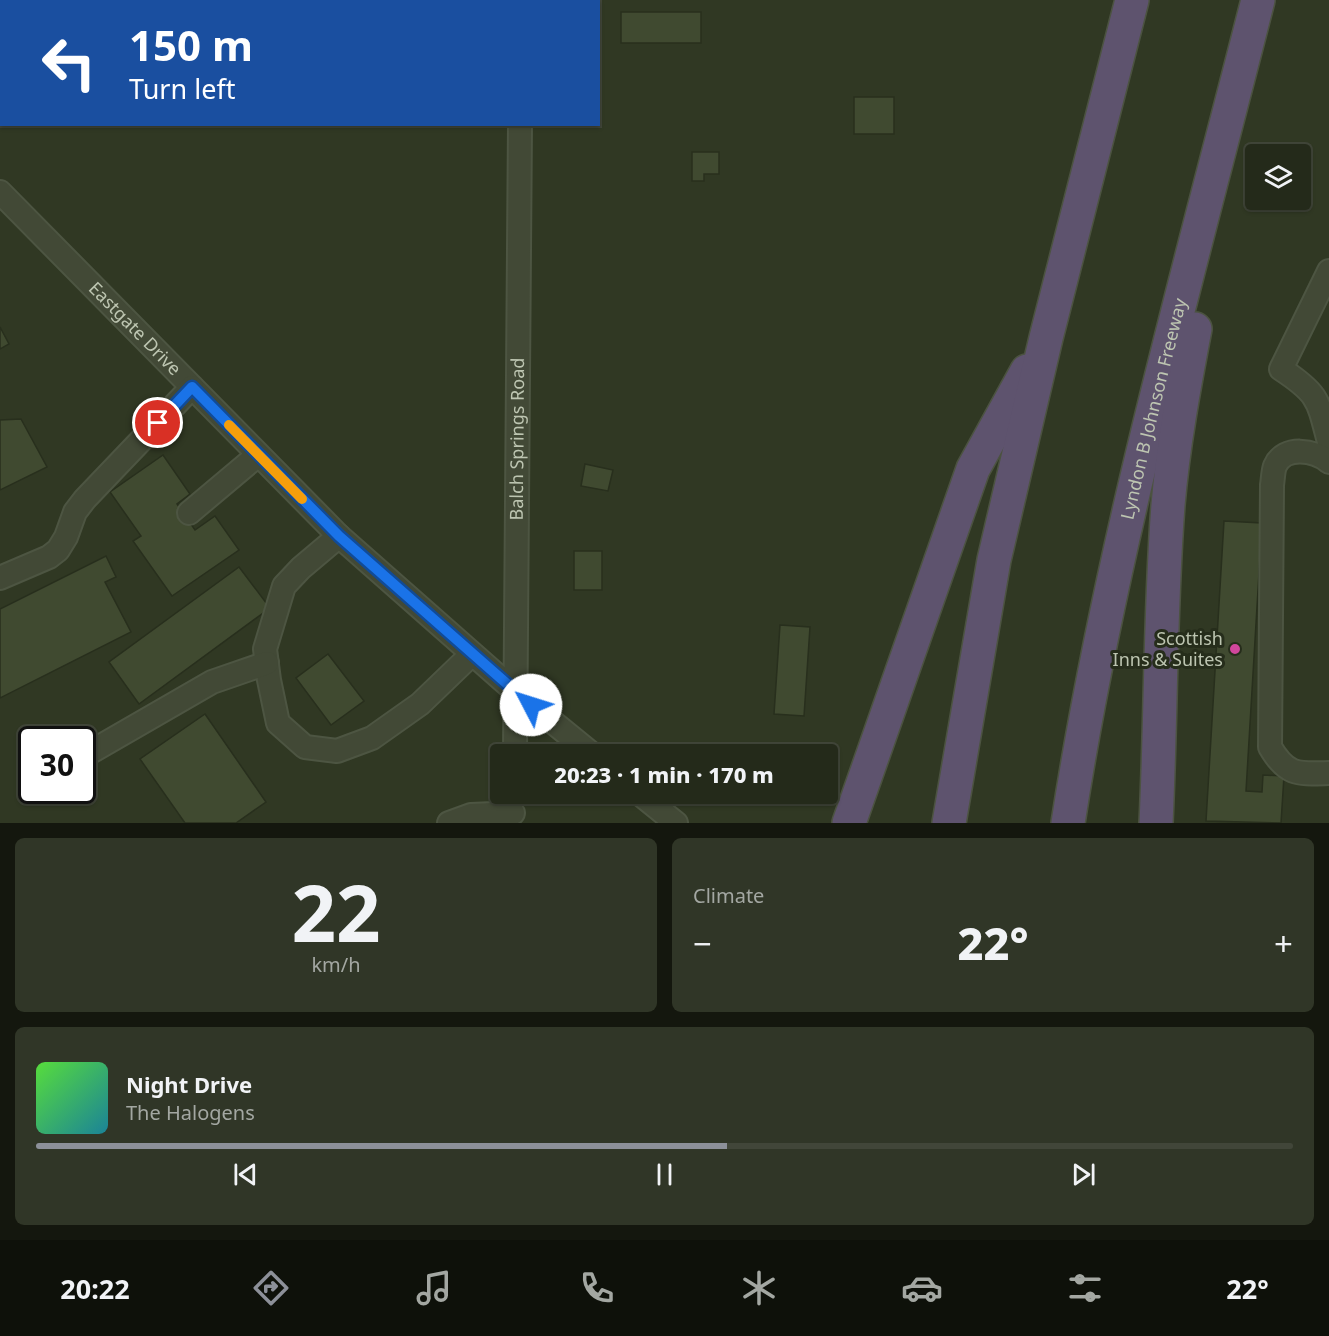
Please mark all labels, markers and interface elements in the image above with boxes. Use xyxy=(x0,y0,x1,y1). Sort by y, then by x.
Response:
text: 150 m xyxy=(129,16,253,73)
icon: left xyxy=(30,24,108,102)
text: Turn left xyxy=(129,70,235,107)
map controls xyxy=(1245,144,1311,210)
button: layers xyxy=(1245,144,1311,210)
street label: Eastgate Drive xyxy=(84,276,187,380)
street label: Lyndon B Johnson Freeway xyxy=(1115,295,1192,522)
street label: Balch Springs Road xyxy=(504,358,529,520)
pin xyxy=(132,397,183,448)
icon: arrive xyxy=(141,406,174,439)
place label: Scottish Inns & Suites xyxy=(1113,626,1223,671)
marker: Scottish Inns & Suites xyxy=(1228,642,1242,656)
position arrow xyxy=(499,673,563,737)
speed limit sign: 30 xyxy=(18,726,96,804)
text: 20:23 · 1 min · 170 m xyxy=(554,759,774,789)
text: 22 xyxy=(291,859,381,965)
text: Climate xyxy=(693,882,764,909)
text: 22° xyxy=(957,912,1029,973)
text: − xyxy=(693,921,712,966)
text: + xyxy=(1274,921,1293,966)
text: km/h xyxy=(311,951,361,978)
text: Night Drive xyxy=(126,1069,252,1099)
text: The Halogens xyxy=(126,1099,255,1126)
icon: previous xyxy=(229,1158,262,1191)
icon: pause xyxy=(648,1158,681,1191)
icon: next xyxy=(1067,1158,1100,1191)
icon: directions xyxy=(250,1267,292,1309)
icon: music xyxy=(413,1267,455,1309)
icon: phone xyxy=(576,1267,618,1309)
icon: climate xyxy=(738,1267,780,1309)
icon: car xyxy=(901,1267,943,1309)
icon: filters xyxy=(1064,1267,1106,1309)
text: 20:22 xyxy=(60,1270,130,1307)
text: 22° xyxy=(1226,1270,1269,1307)

